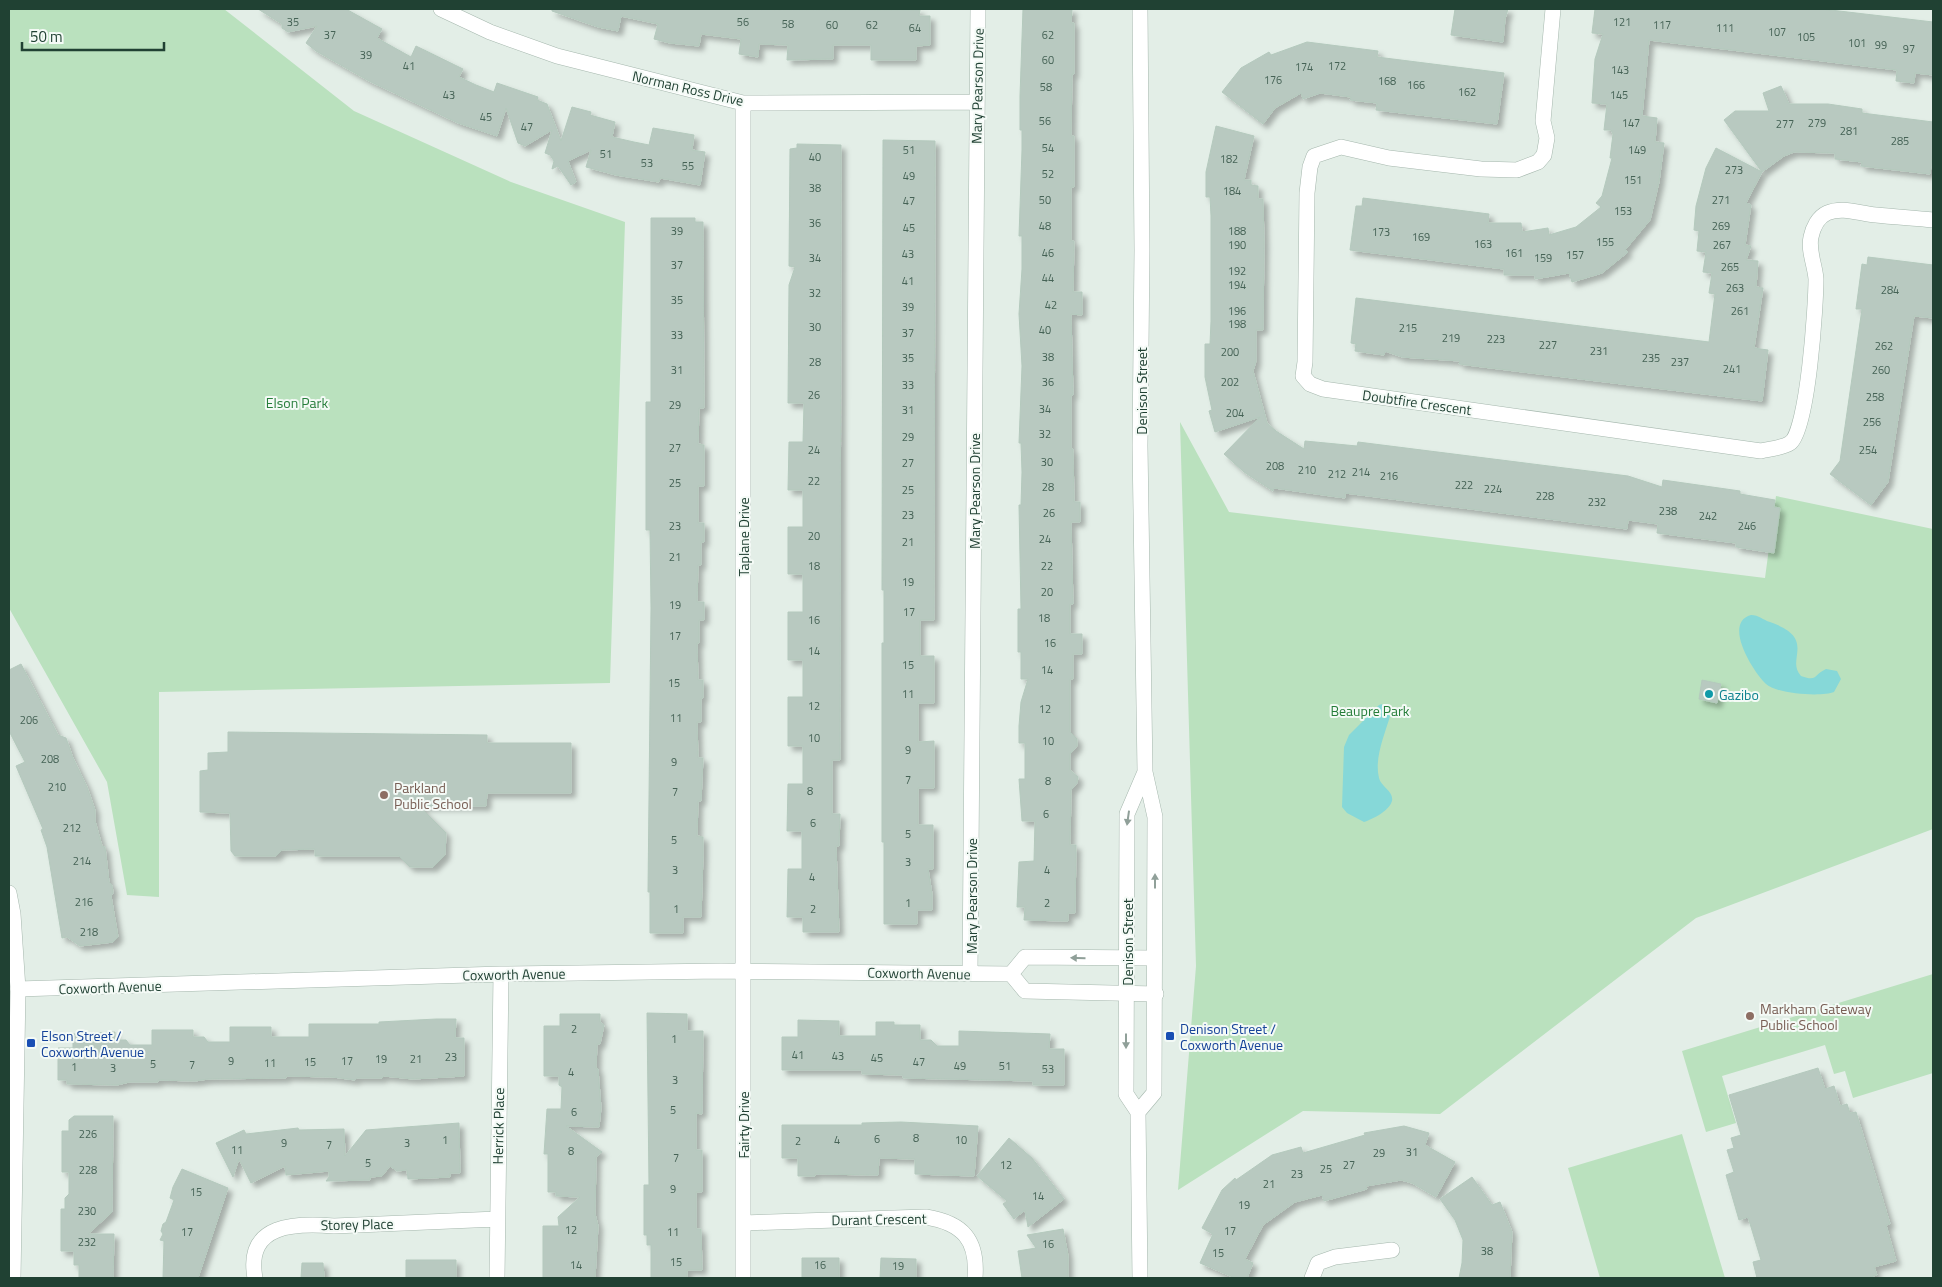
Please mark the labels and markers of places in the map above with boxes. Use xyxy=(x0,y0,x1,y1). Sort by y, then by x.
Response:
place label: Gazibo xyxy=(1719,684,1759,705)
marker: Gazibo xyxy=(1703,688,1715,700)
place label: Parkland Public School xyxy=(394,777,472,814)
marker: Parkland Public School xyxy=(378,789,390,801)
place label: Markham Gateway Public School xyxy=(1760,998,1872,1035)
marker: Markham Gateway Public School xyxy=(1744,1010,1756,1022)
place label: Denison Street / Coxworth Avenue xyxy=(1180,1018,1283,1055)
place label: Elson Street / Coxworth Avenue xyxy=(41,1025,144,1062)
marker: Denison Street / Coxworth Avenue xyxy=(1164,1030,1176,1042)
marker: Elson Street / Coxworth Avenue xyxy=(25,1037,37,1049)

